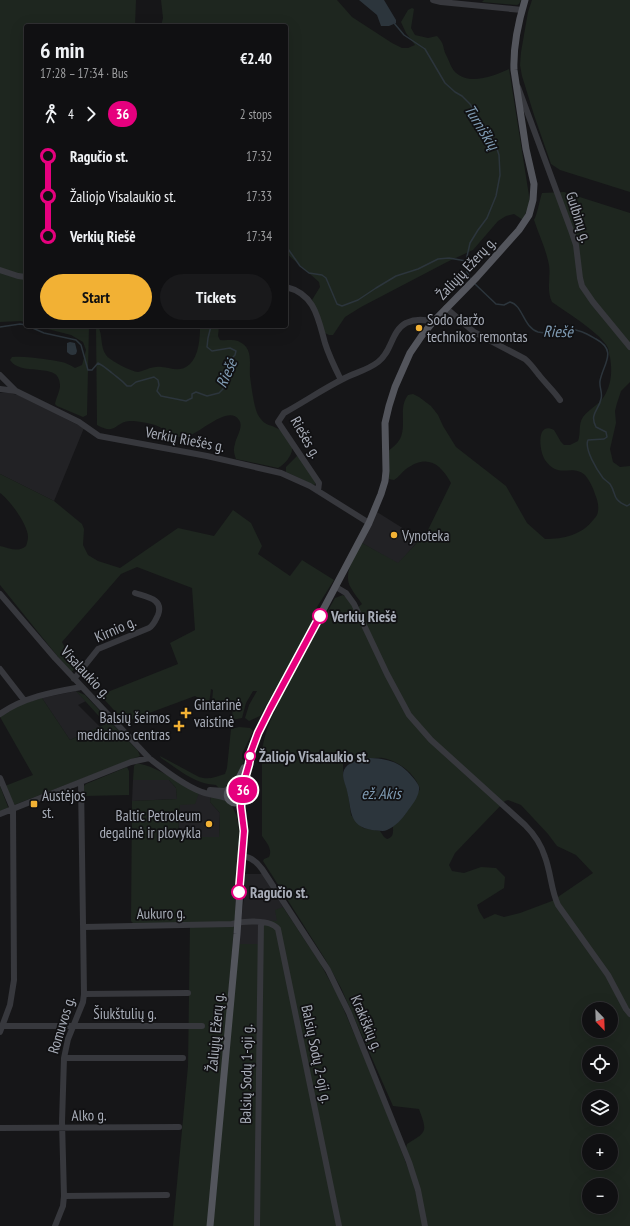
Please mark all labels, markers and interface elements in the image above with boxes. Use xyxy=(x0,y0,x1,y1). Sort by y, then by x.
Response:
text: 6 min xyxy=(40,36,84,64)
text: €2.40 xyxy=(240,49,272,68)
text: 17:28 – 17:34 · Bus xyxy=(40,65,128,82)
water label: Turniškių xyxy=(460,101,504,154)
icon: walk xyxy=(40,103,62,125)
icon: forward xyxy=(80,103,102,125)
text: 36 xyxy=(116,105,129,123)
text: 4 xyxy=(68,106,74,123)
text: 2 stops xyxy=(240,106,272,123)
text: Ragučio st. xyxy=(70,147,128,166)
text: 17:32 xyxy=(246,148,272,165)
text: Žaliojo Visalaukio st. xyxy=(70,187,176,206)
text: 17:33 xyxy=(246,188,272,205)
street label: Gulbinų g. xyxy=(562,189,596,245)
text: Verkių Riešė xyxy=(70,227,136,246)
text: 17:34 xyxy=(246,228,272,245)
street label: Žaliųjų Ežerų g. xyxy=(432,232,500,303)
button: Start xyxy=(40,274,152,320)
button: Tickets xyxy=(160,274,272,320)
place label: Sodo daržo technikos remontas xyxy=(427,310,528,346)
water label: Riešė xyxy=(543,321,574,341)
marker: Sodo daržo technikos remontas xyxy=(414,323,424,333)
water label: Riešė xyxy=(211,354,242,391)
street label: Riešės g. xyxy=(286,413,326,462)
street label: Verkių Riešės g. xyxy=(143,422,227,456)
place label: Vynoteka xyxy=(401,526,449,545)
marker: Vynoteka xyxy=(389,530,399,540)
place label: Verkių Riešė xyxy=(330,607,397,626)
marker: Verkių Riešė xyxy=(312,608,328,624)
street label: Kirnio g. xyxy=(91,611,139,647)
street label: Visalaukio g. xyxy=(56,641,115,703)
place label: Gintarinė vaistinė xyxy=(194,695,242,731)
place label: Balsių šeimos medicinos centras xyxy=(77,708,170,744)
marker: Gintarinė vaistinė xyxy=(181,708,191,718)
marker: Balsių šeimos medicinos centras xyxy=(173,720,185,732)
place label: Žaliojo Visalaukio st. xyxy=(259,747,369,766)
marker: Žaliojo Visalaukio st. xyxy=(244,750,256,762)
line badge: 36 xyxy=(225,777,261,803)
text: 36 xyxy=(236,781,250,799)
water label: ež. Akis xyxy=(361,783,402,803)
place label: Austėjos st. xyxy=(42,786,86,822)
marker: Austėjos st. xyxy=(29,799,39,809)
place label: Baltic Petroleum degalinė ir plovykla xyxy=(99,806,201,842)
marker: Baltic Petroleum degalinė ir plovykla xyxy=(204,819,214,829)
place label: Ragučio st. xyxy=(250,883,308,902)
marker: Ragučio st. xyxy=(231,884,247,900)
street label: Aukuro g. xyxy=(136,903,186,923)
street label: Žaliųjų Ežerų g. xyxy=(202,991,228,1072)
street label: Krakiškių g. xyxy=(347,992,387,1054)
street label: Romuvos g. xyxy=(43,994,79,1056)
north arrow xyxy=(582,1002,618,1038)
map controls xyxy=(582,1002,618,1214)
street label: Balsių Sodų 2-oji g. xyxy=(297,1003,337,1105)
street label: Šiukštulių g. xyxy=(93,1004,157,1023)
street label: Balsių Sodų 1-oji g. xyxy=(236,1023,256,1124)
button: locate xyxy=(582,1046,618,1082)
button: layers xyxy=(582,1090,618,1126)
street label: Alko g. xyxy=(71,1105,107,1125)
button: + xyxy=(582,1134,618,1170)
button: − xyxy=(582,1178,618,1214)

